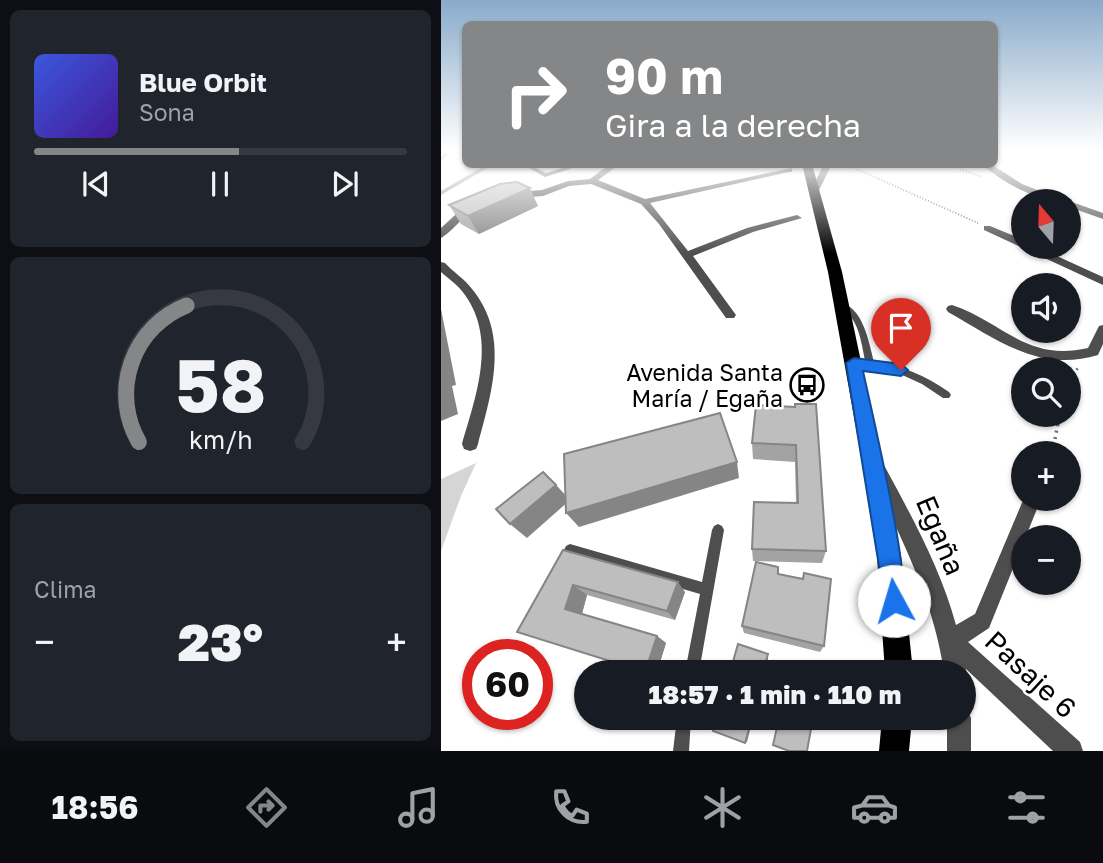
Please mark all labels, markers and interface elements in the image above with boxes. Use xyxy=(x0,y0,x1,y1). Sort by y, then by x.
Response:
text: 90 m xyxy=(605,46,723,105)
icon: right xyxy=(490,49,581,140)
text: Blue Orbit xyxy=(139,67,267,98)
text: Sona xyxy=(139,98,195,126)
text: Gira a la derecha xyxy=(605,106,861,144)
icon: previous xyxy=(77,165,115,203)
icon: pause xyxy=(201,165,239,203)
icon: next xyxy=(326,165,364,203)
north arrow xyxy=(1011,189,1081,259)
map controls xyxy=(1011,189,1081,595)
button: sound xyxy=(1011,273,1081,343)
pin xyxy=(871,298,931,370)
icon: arrive xyxy=(882,309,920,347)
text: 58 xyxy=(175,341,266,428)
button: search xyxy=(1011,357,1081,427)
place label: Avenida Santa María / Egaña xyxy=(626,358,783,412)
bus stop icon: Avenida Santa María / Egaña xyxy=(788,366,826,404)
text: km/h xyxy=(189,423,252,454)
button: + xyxy=(1011,441,1081,511)
street label: Egaña xyxy=(910,490,972,580)
button: − xyxy=(1011,525,1081,595)
position arrow xyxy=(857,564,931,638)
text: Clima xyxy=(34,575,97,603)
text: 23° xyxy=(178,610,263,672)
text: − xyxy=(34,619,55,664)
text: + xyxy=(386,619,407,664)
street label: Pasaje 6 xyxy=(979,624,1083,724)
speed limit sign: 60 xyxy=(462,639,553,730)
text: 18:57 · 1 min · 110 m xyxy=(649,679,901,710)
icon: directions xyxy=(242,783,291,832)
icon: music xyxy=(394,783,443,832)
icon: phone xyxy=(546,783,595,832)
icon: climate xyxy=(698,783,747,832)
icon: car xyxy=(850,783,899,832)
icon: filters xyxy=(1002,783,1051,832)
text: 18:56 xyxy=(52,788,139,826)

